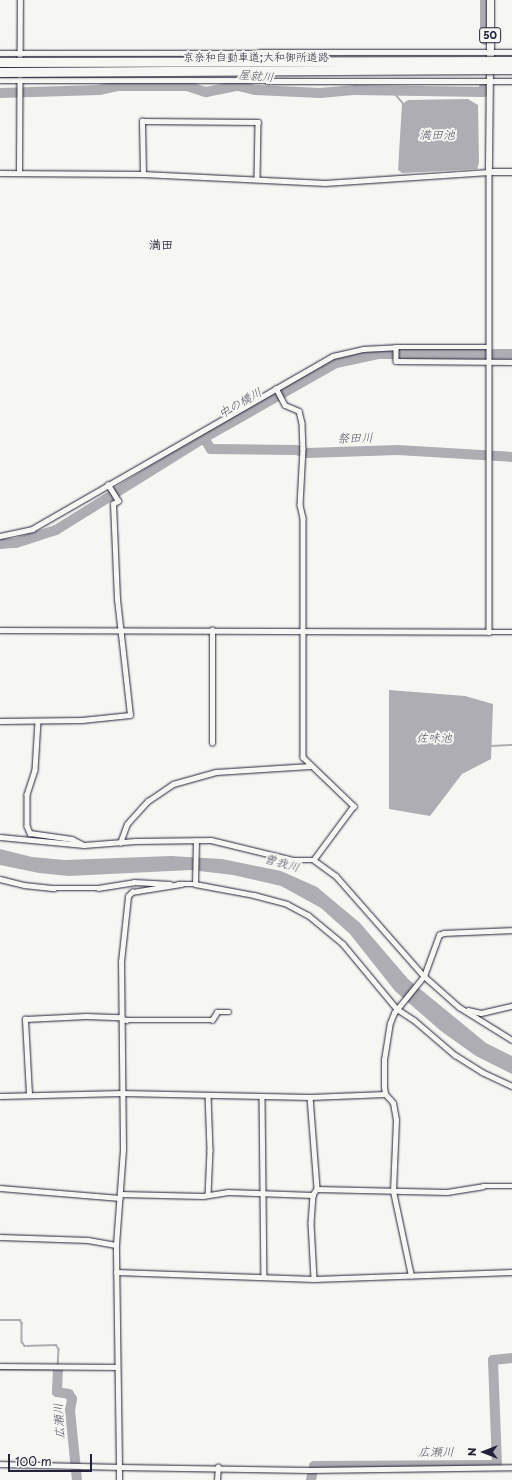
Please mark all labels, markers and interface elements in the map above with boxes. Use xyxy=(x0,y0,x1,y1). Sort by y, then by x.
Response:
road number: 50 xyxy=(479,27,501,43)
street label: 京奈和自動車道;大和御所道路 xyxy=(183,50,329,64)
water label: 屋就川 xyxy=(237,67,275,85)
water label: 満田池 xyxy=(419,128,455,142)
district label: 満田 xyxy=(149,238,173,252)
water label: 中の橋川 xyxy=(216,385,264,421)
water label: 祭田川 xyxy=(337,430,373,446)
water label: 佐味池 xyxy=(416,731,452,745)
water label: 曽我川 xyxy=(263,851,301,875)
water label: 広瀬川 xyxy=(51,1403,67,1439)
north arrow xyxy=(464,1432,504,1472)
water label: 広瀬川 xyxy=(418,1445,454,1459)
scale bar xyxy=(10,1446,94,1472)
text: N xyxy=(463,1448,480,1456)
text: 100 m xyxy=(15,1452,52,1470)

